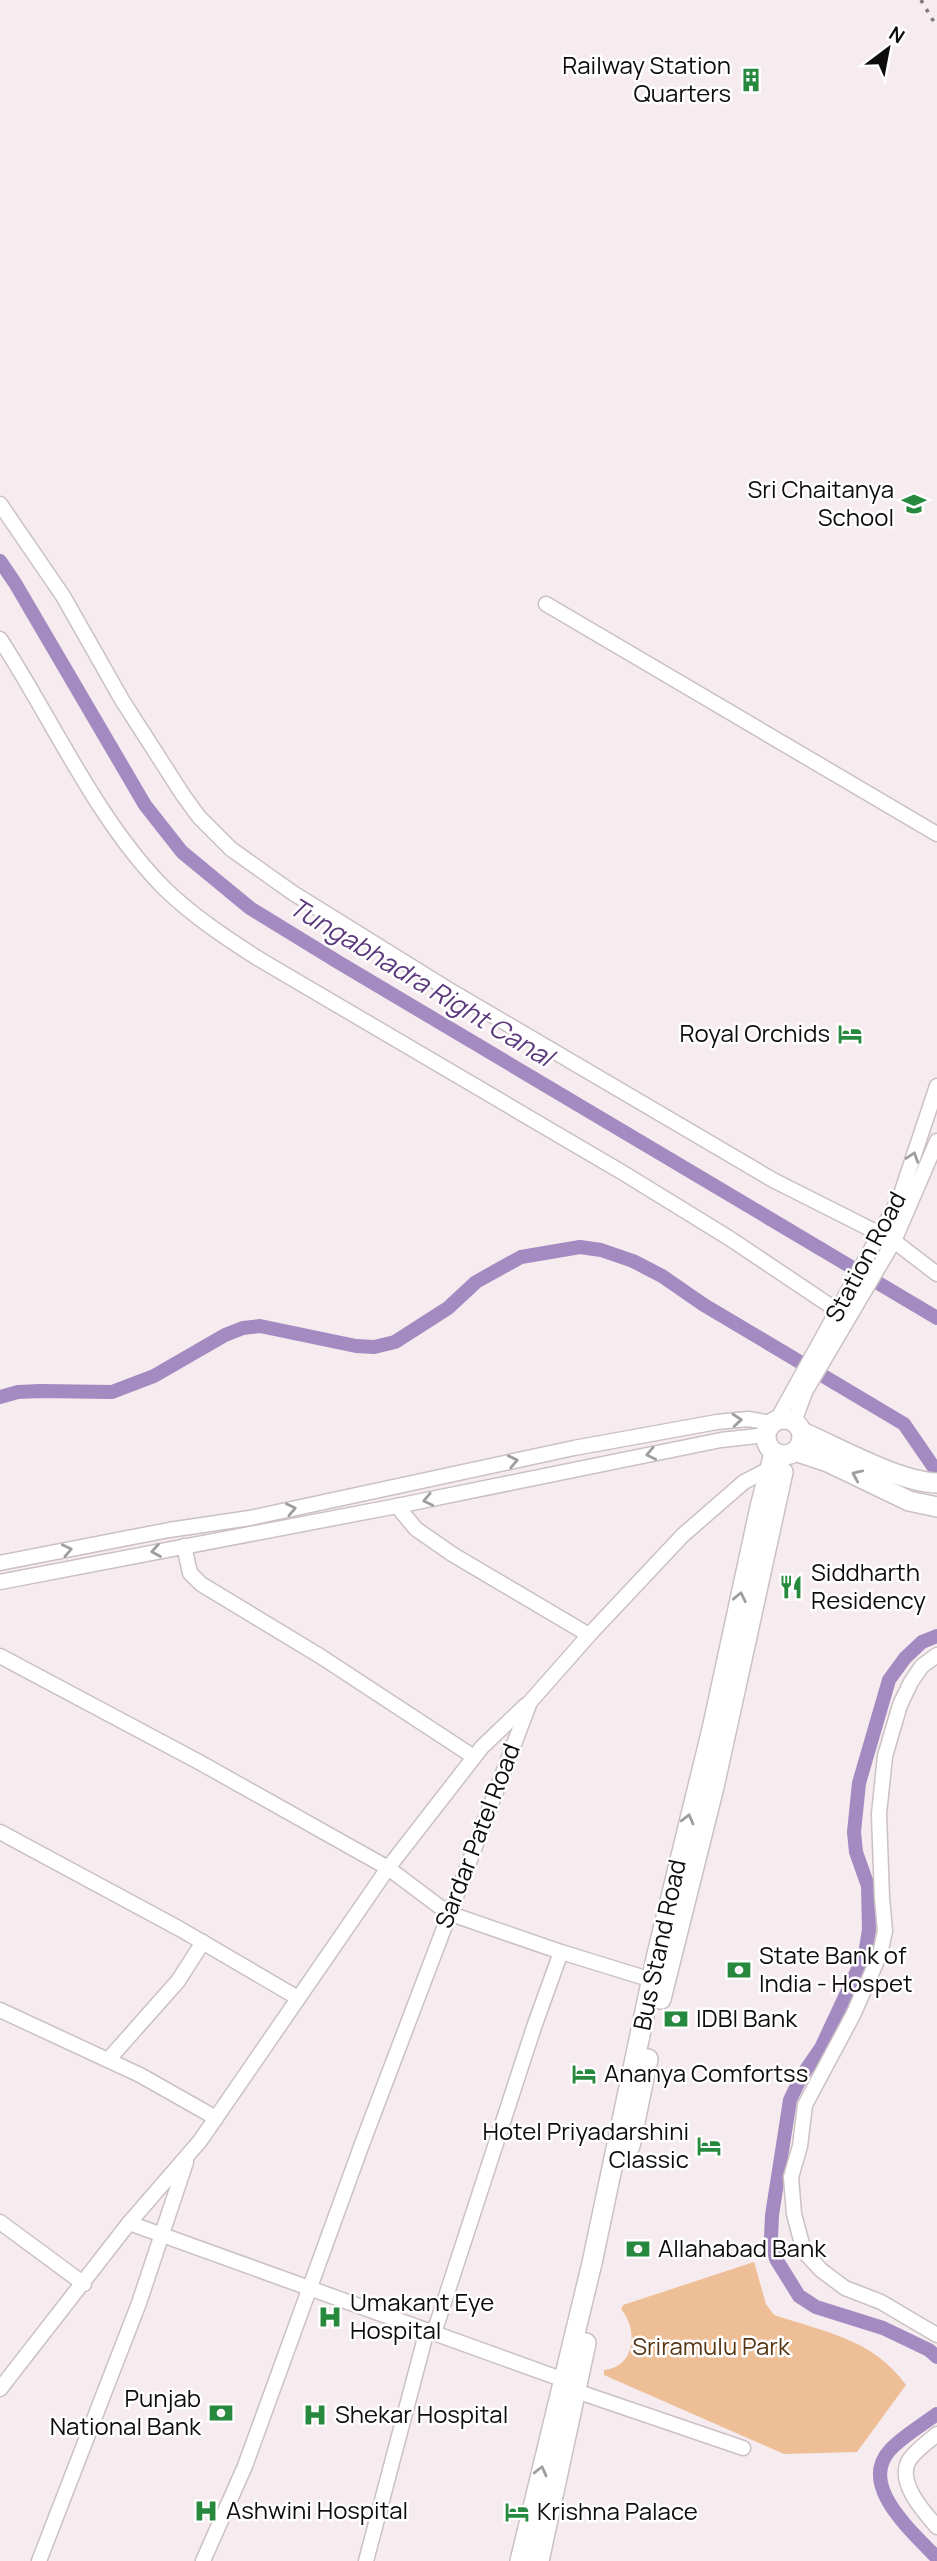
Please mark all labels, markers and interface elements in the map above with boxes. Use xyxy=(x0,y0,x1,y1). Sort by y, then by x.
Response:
north arrow xyxy=(853,14,923,84)
text: N xyxy=(884,20,910,49)
place label: Railway Station Quarters xyxy=(562,48,731,109)
building icon: Railway Station Quarters xyxy=(737,66,765,94)
place label: Sri Chaitanya School xyxy=(748,472,894,533)
school or university icon: Sri Chaitanya School xyxy=(900,490,928,518)
water label: Tungabhadra Right Canal xyxy=(283,888,563,1076)
place label: Royal Orchids xyxy=(679,1016,830,1049)
hotel icon: Royal Orchids xyxy=(836,1020,864,1048)
one-way arrow xyxy=(905,1152,919,1164)
street label: Station Road xyxy=(817,1185,913,1327)
one-way arrow xyxy=(731,1413,742,1428)
one-way arrow xyxy=(645,1446,657,1461)
one-way arrow xyxy=(507,1454,519,1469)
one-way arrow xyxy=(852,1469,864,1483)
one-way arrow xyxy=(422,1492,434,1507)
one-way arrow xyxy=(285,1503,297,1518)
one-way arrow xyxy=(61,1543,73,1558)
one-way arrow xyxy=(150,1543,162,1558)
place label: Siddharth Residency xyxy=(811,1555,926,1616)
restaurant icon: Siddharth Residency xyxy=(777,1573,805,1601)
one-way arrow xyxy=(732,1591,747,1603)
street label: Sardar Patel Road xyxy=(426,1738,527,1933)
one-way arrow xyxy=(680,1813,695,1825)
street label: Bus Stand Road xyxy=(624,1856,693,2033)
place label: State Bank of India - Hospet xyxy=(759,1938,913,1999)
bank icon: State Bank of India - Hospet xyxy=(725,1956,753,1984)
place label: IDBI Bank xyxy=(696,2001,798,2034)
bank icon: IDBI Bank xyxy=(662,2005,690,2033)
place label: Ananya Comfortss xyxy=(604,2056,808,2089)
hotel icon: Ananya Comfortss xyxy=(570,2060,598,2088)
place label: Hotel Priyadarshini Classic xyxy=(483,2114,689,2175)
hotel icon: Hotel Priyadarshini Classic xyxy=(695,2132,723,2160)
place label: Allahabad Bank xyxy=(658,2231,827,2264)
bank icon: Allahabad Bank xyxy=(624,2235,652,2263)
place label: Umakant Eye Hospital xyxy=(350,2285,494,2346)
hospital icon: Umakant Eye Hospital xyxy=(316,2303,344,2331)
park label: Sriramulu Park xyxy=(632,2329,791,2362)
place label: Punjab National Bank xyxy=(50,2381,202,2442)
place label: Shekar Hospital xyxy=(335,2397,508,2430)
bank icon: Punjab National Bank xyxy=(207,2399,235,2427)
hospital icon: Shekar Hospital xyxy=(301,2401,329,2429)
one-way arrow xyxy=(533,2465,547,2477)
place label: Ashwini Hospital xyxy=(226,2493,408,2526)
place label: Krishna Palace xyxy=(537,2494,698,2527)
hospital icon: Ashwini Hospital xyxy=(192,2497,220,2525)
hotel icon: Krishna Palace xyxy=(503,2498,531,2526)

